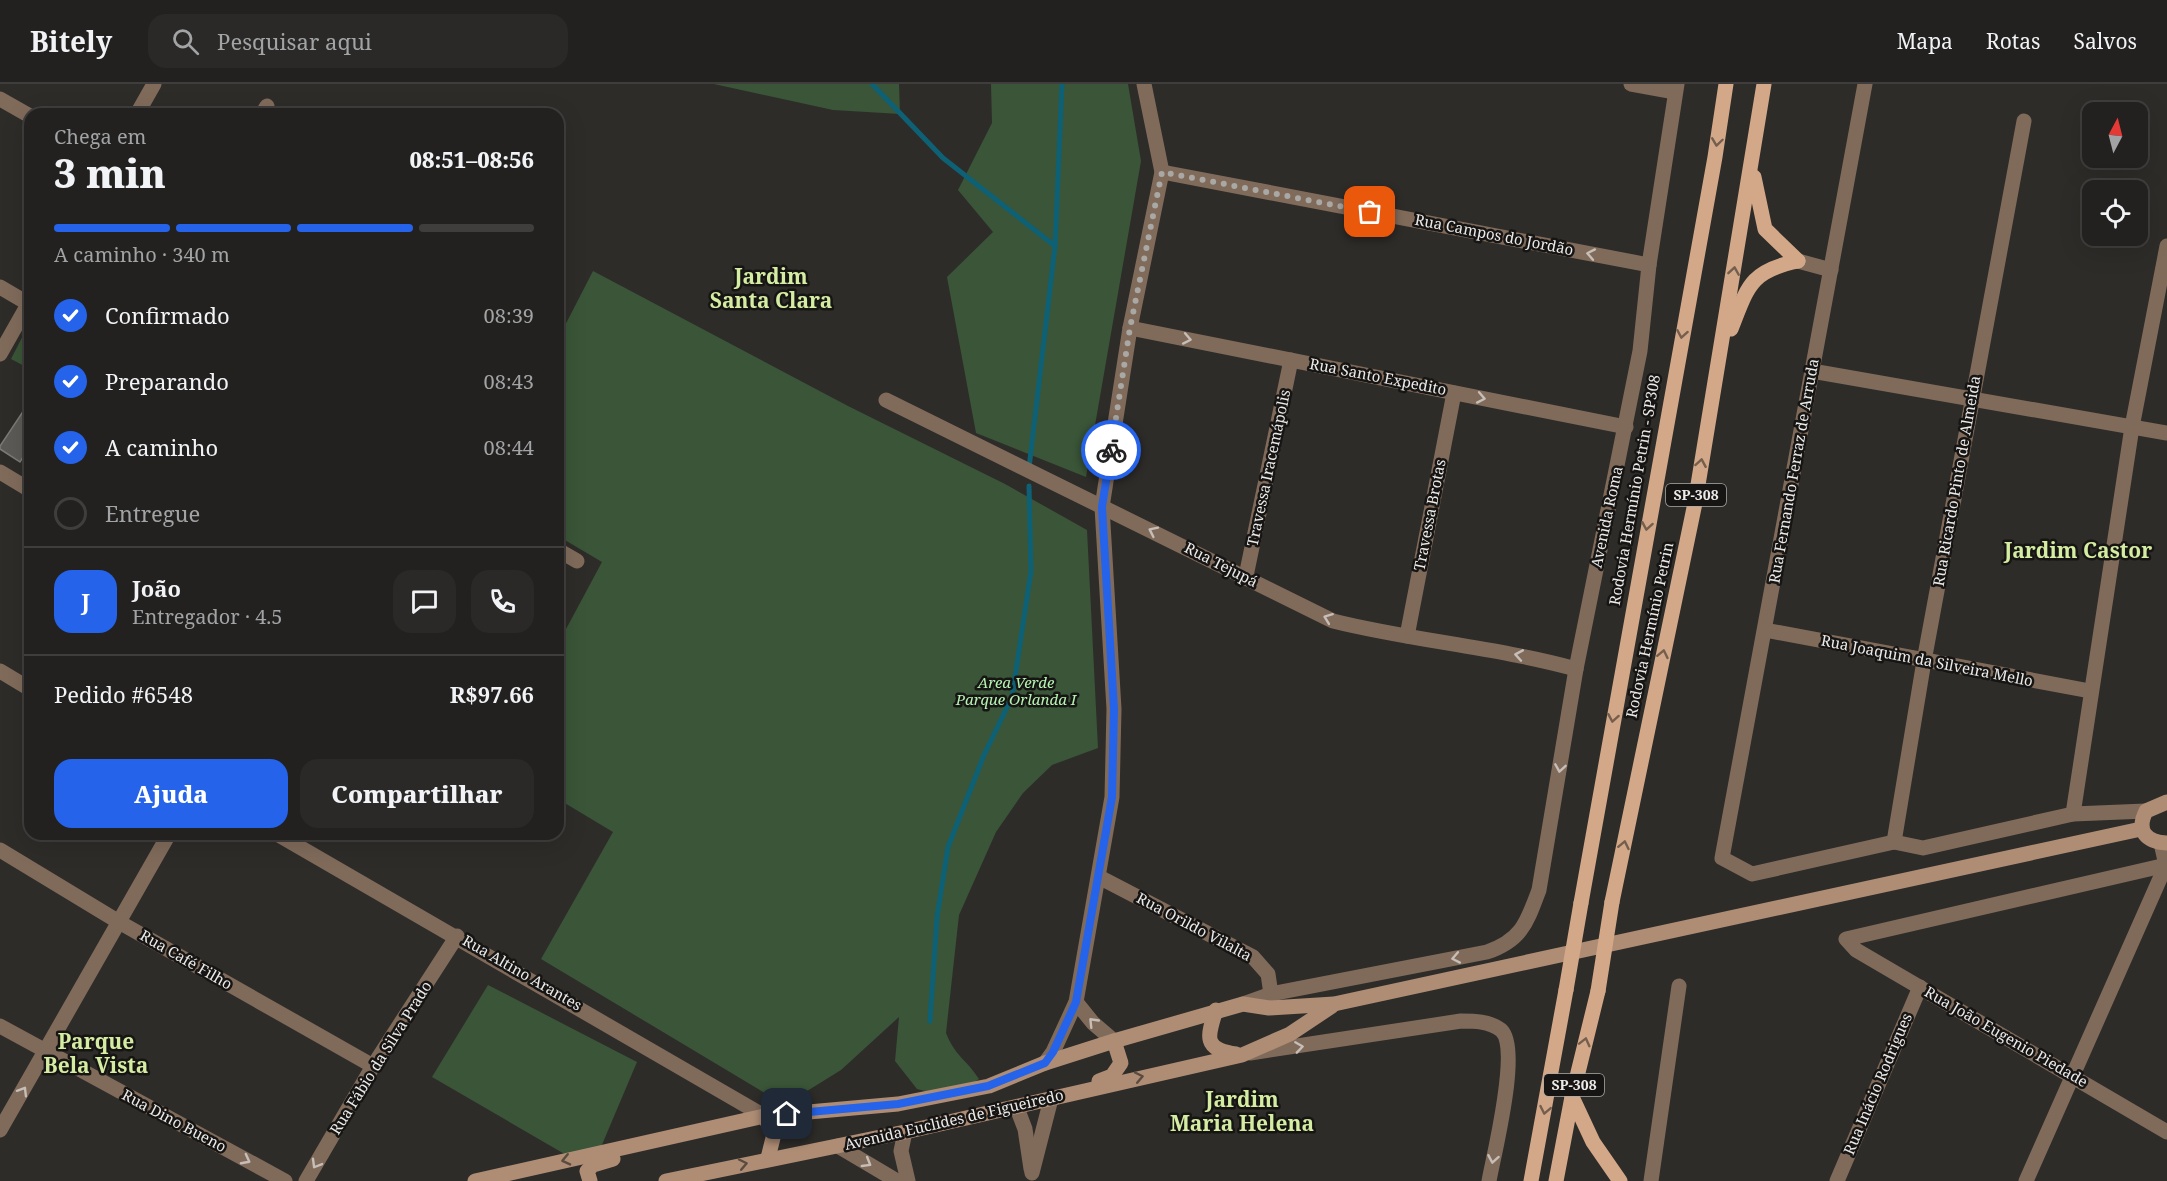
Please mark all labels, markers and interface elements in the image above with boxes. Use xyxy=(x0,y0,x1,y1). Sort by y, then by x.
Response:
search box xyxy=(148,14,568,68)
text: Bitely xyxy=(30,22,112,60)
icon: search xyxy=(169,25,202,58)
text: Pesquisar aqui xyxy=(217,26,372,56)
text: Mapa xyxy=(1897,27,1953,55)
text: Rotas xyxy=(1986,27,2040,55)
text: Salvos xyxy=(2073,27,2137,55)
north arrow xyxy=(2082,102,2148,168)
map controls xyxy=(2082,102,2148,246)
text: Chega em xyxy=(54,123,147,150)
one-way arrow xyxy=(1712,137,1724,146)
text: 08:51–08:56 xyxy=(410,144,534,174)
text: 3 min xyxy=(54,146,166,199)
button: locate xyxy=(2082,180,2148,246)
pin xyxy=(1344,186,1395,237)
icon: bag xyxy=(1353,195,1386,228)
street label: Rua Campos do Jordão xyxy=(1413,209,1575,259)
text: A caminho · 340 m xyxy=(54,241,230,268)
one-way arrow xyxy=(1587,248,1597,261)
district label: Jardim Santa Clara xyxy=(710,262,832,314)
one-way arrow xyxy=(1727,266,1740,276)
icon: check xyxy=(54,299,87,332)
text: Confirmado xyxy=(105,300,230,330)
text: 08:39 xyxy=(484,302,534,329)
one-way arrow xyxy=(1676,328,1689,338)
one-way arrow xyxy=(1182,332,1192,345)
street label: Rua Santo Expedito xyxy=(1308,353,1448,399)
street label: Rua Fernando Ferraz de Arruda xyxy=(1763,357,1823,585)
icon: check xyxy=(54,365,87,398)
text: Preparando xyxy=(105,366,229,396)
text: 08:43 xyxy=(484,368,534,395)
street label: Rodovia Hermínio Petrin - SP308 xyxy=(1604,373,1664,607)
street label: Rua Ricardo Pinto de Almeida xyxy=(1928,374,1984,588)
street label: Travessa Iracemápolis xyxy=(1242,387,1294,548)
one-way arrow xyxy=(1476,391,1486,404)
courier xyxy=(1081,420,1141,480)
icon: check xyxy=(54,431,87,464)
text: A caminho xyxy=(105,432,218,462)
text: 08:44 xyxy=(484,434,534,461)
icon: bike xyxy=(1095,434,1128,467)
street label: Travessa Brotas xyxy=(1408,457,1450,572)
one-way arrow xyxy=(1695,458,1707,468)
street label: Avenida Roma xyxy=(1585,464,1627,570)
road number: SP-308 xyxy=(1666,484,1726,506)
text: Entregue xyxy=(105,498,200,528)
one-way arrow xyxy=(1641,520,1654,530)
one-way arrow xyxy=(1149,527,1160,539)
district label: Jardim Castor xyxy=(2003,536,2152,564)
street label: Rua Tejupá xyxy=(1181,537,1262,591)
street label: Rodovia Hermínio Petrin xyxy=(1621,540,1677,719)
button: chat xyxy=(393,570,456,633)
button: phone xyxy=(471,570,534,633)
text: João xyxy=(132,573,181,603)
text: J xyxy=(81,586,90,616)
text: Entregador · 4.5 xyxy=(132,603,283,630)
one-way arrow xyxy=(1323,613,1334,625)
street label: Rua Joaquim da Silveira Mello xyxy=(1819,630,2035,690)
one-way arrow xyxy=(1514,649,1524,662)
one-way arrow xyxy=(1656,650,1669,660)
park label: Area Verde Parque Orlanda I xyxy=(955,672,1078,709)
text: Pedido #6548 xyxy=(54,679,193,709)
text: R$97.66 xyxy=(450,679,534,709)
one-way arrow xyxy=(1608,713,1620,722)
button: Ajuda xyxy=(54,759,288,828)
button: Compartilhar xyxy=(300,759,534,828)
one-way arrow xyxy=(1554,763,1566,773)
one-way arrow xyxy=(1616,840,1629,850)
street label: Rua Orildo Vilalta xyxy=(1133,887,1255,965)
street label: Rua Café Filho xyxy=(137,925,236,994)
street label: Rua Altino Arantes xyxy=(459,930,586,1015)
one-way arrow xyxy=(1451,951,1461,964)
street label: Rua Fábio da Silva Prado xyxy=(325,977,436,1138)
street label: Rua João Eugenio Piedade xyxy=(1921,981,2092,1091)
street label: Rua Inácio Rodrigues xyxy=(1838,1010,1916,1157)
one-way arrow xyxy=(1090,1019,1101,1030)
district label: Parque Bela Vista xyxy=(44,1027,148,1079)
one-way arrow xyxy=(1578,1037,1591,1047)
one-way arrow xyxy=(1295,1041,1304,1053)
one-way arrow xyxy=(1133,1071,1143,1084)
road number: SP-308 xyxy=(1544,1074,1604,1096)
street label: Rua Dino Bueno xyxy=(119,1084,230,1156)
street label: Avenida Euclides de Figueiredo xyxy=(842,1084,1065,1154)
district label: Jardim Maria Helena xyxy=(1170,1085,1314,1137)
one-way arrow xyxy=(16,1087,27,1097)
pin xyxy=(761,1088,812,1139)
icon: home xyxy=(770,1097,803,1130)
one-way arrow xyxy=(1539,1105,1552,1115)
one-way arrow xyxy=(562,1152,572,1165)
one-way arrow xyxy=(239,1153,250,1164)
one-way arrow xyxy=(1487,1154,1500,1164)
one-way arrow xyxy=(861,1156,872,1168)
one-way arrow xyxy=(312,1158,323,1168)
one-way arrow xyxy=(738,1158,748,1171)

